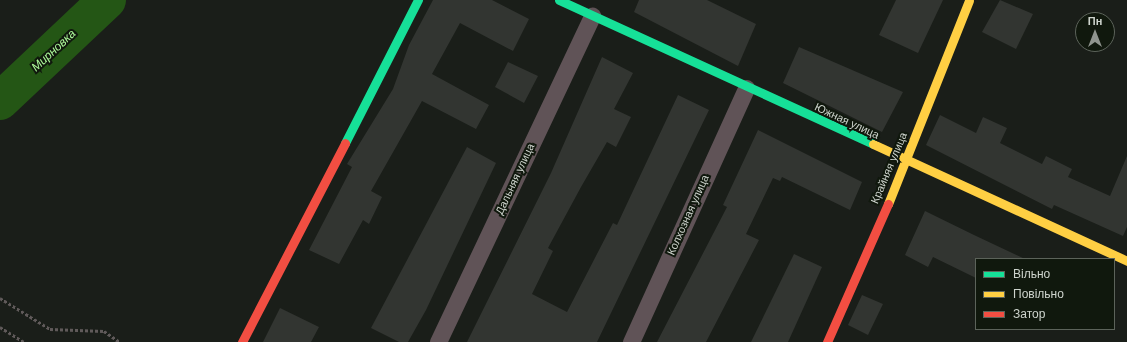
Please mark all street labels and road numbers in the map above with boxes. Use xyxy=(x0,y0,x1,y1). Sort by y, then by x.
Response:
street label: Южная улица xyxy=(813,100,881,142)
street label: Крайняя улица xyxy=(868,130,910,206)
street label: Дальняя улица xyxy=(493,141,537,217)
street label: Колхозная улица xyxy=(664,173,712,257)

